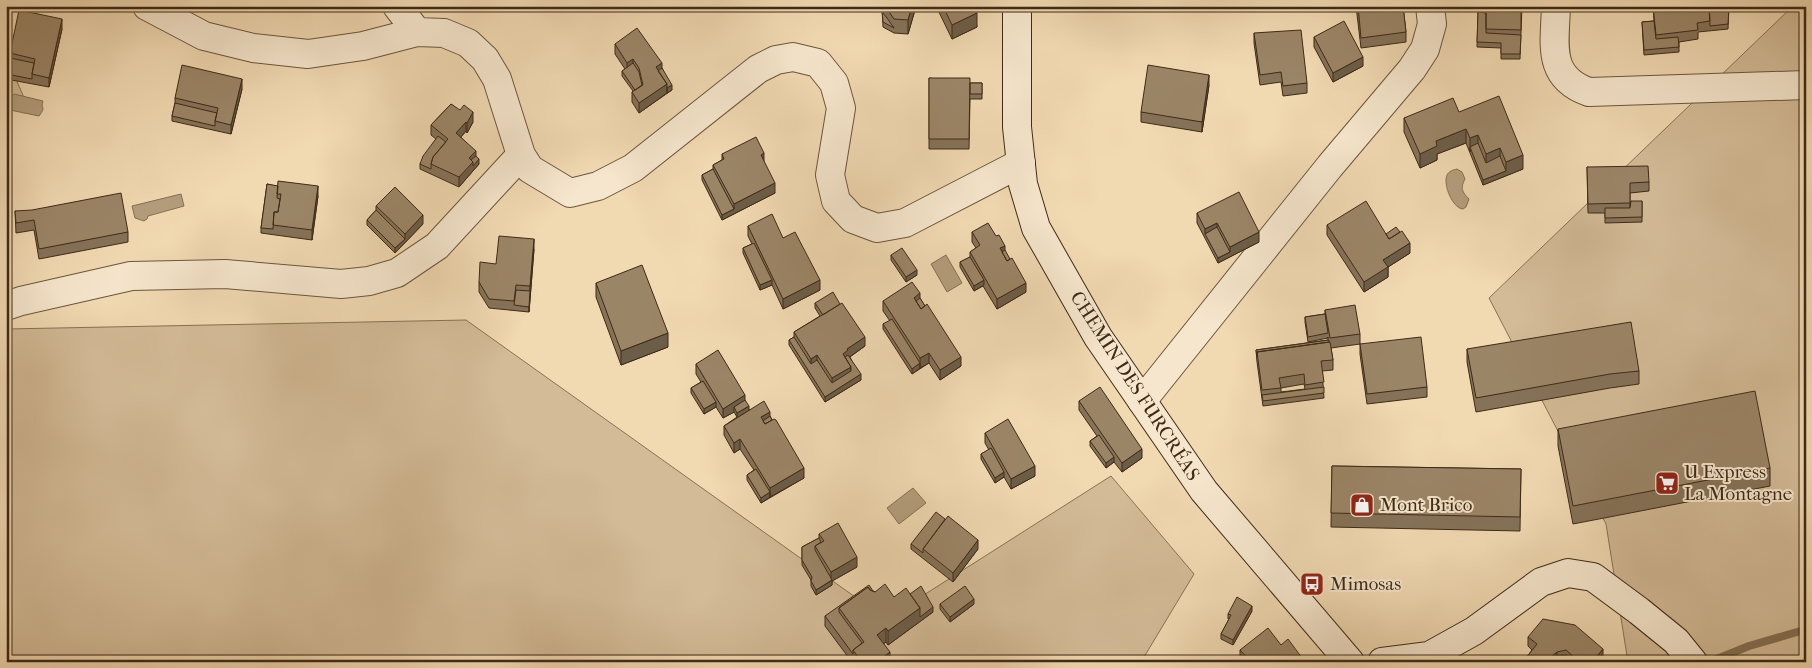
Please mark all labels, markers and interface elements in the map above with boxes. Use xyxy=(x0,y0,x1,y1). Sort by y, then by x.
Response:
street label: CHEMIN DES FURCRÉAS xyxy=(1066,287,1204,485)
place label: U Express La Montagne xyxy=(1684,461,1792,505)
supermarket icon: U Express La Montagne xyxy=(1654,470,1680,496)
shop icon: Mont Brico xyxy=(1349,492,1375,518)
place label: Mont Brico xyxy=(1380,494,1473,516)
bus stop icon: Mimosas xyxy=(1299,571,1325,597)
place label: Mimosas xyxy=(1330,573,1401,595)

